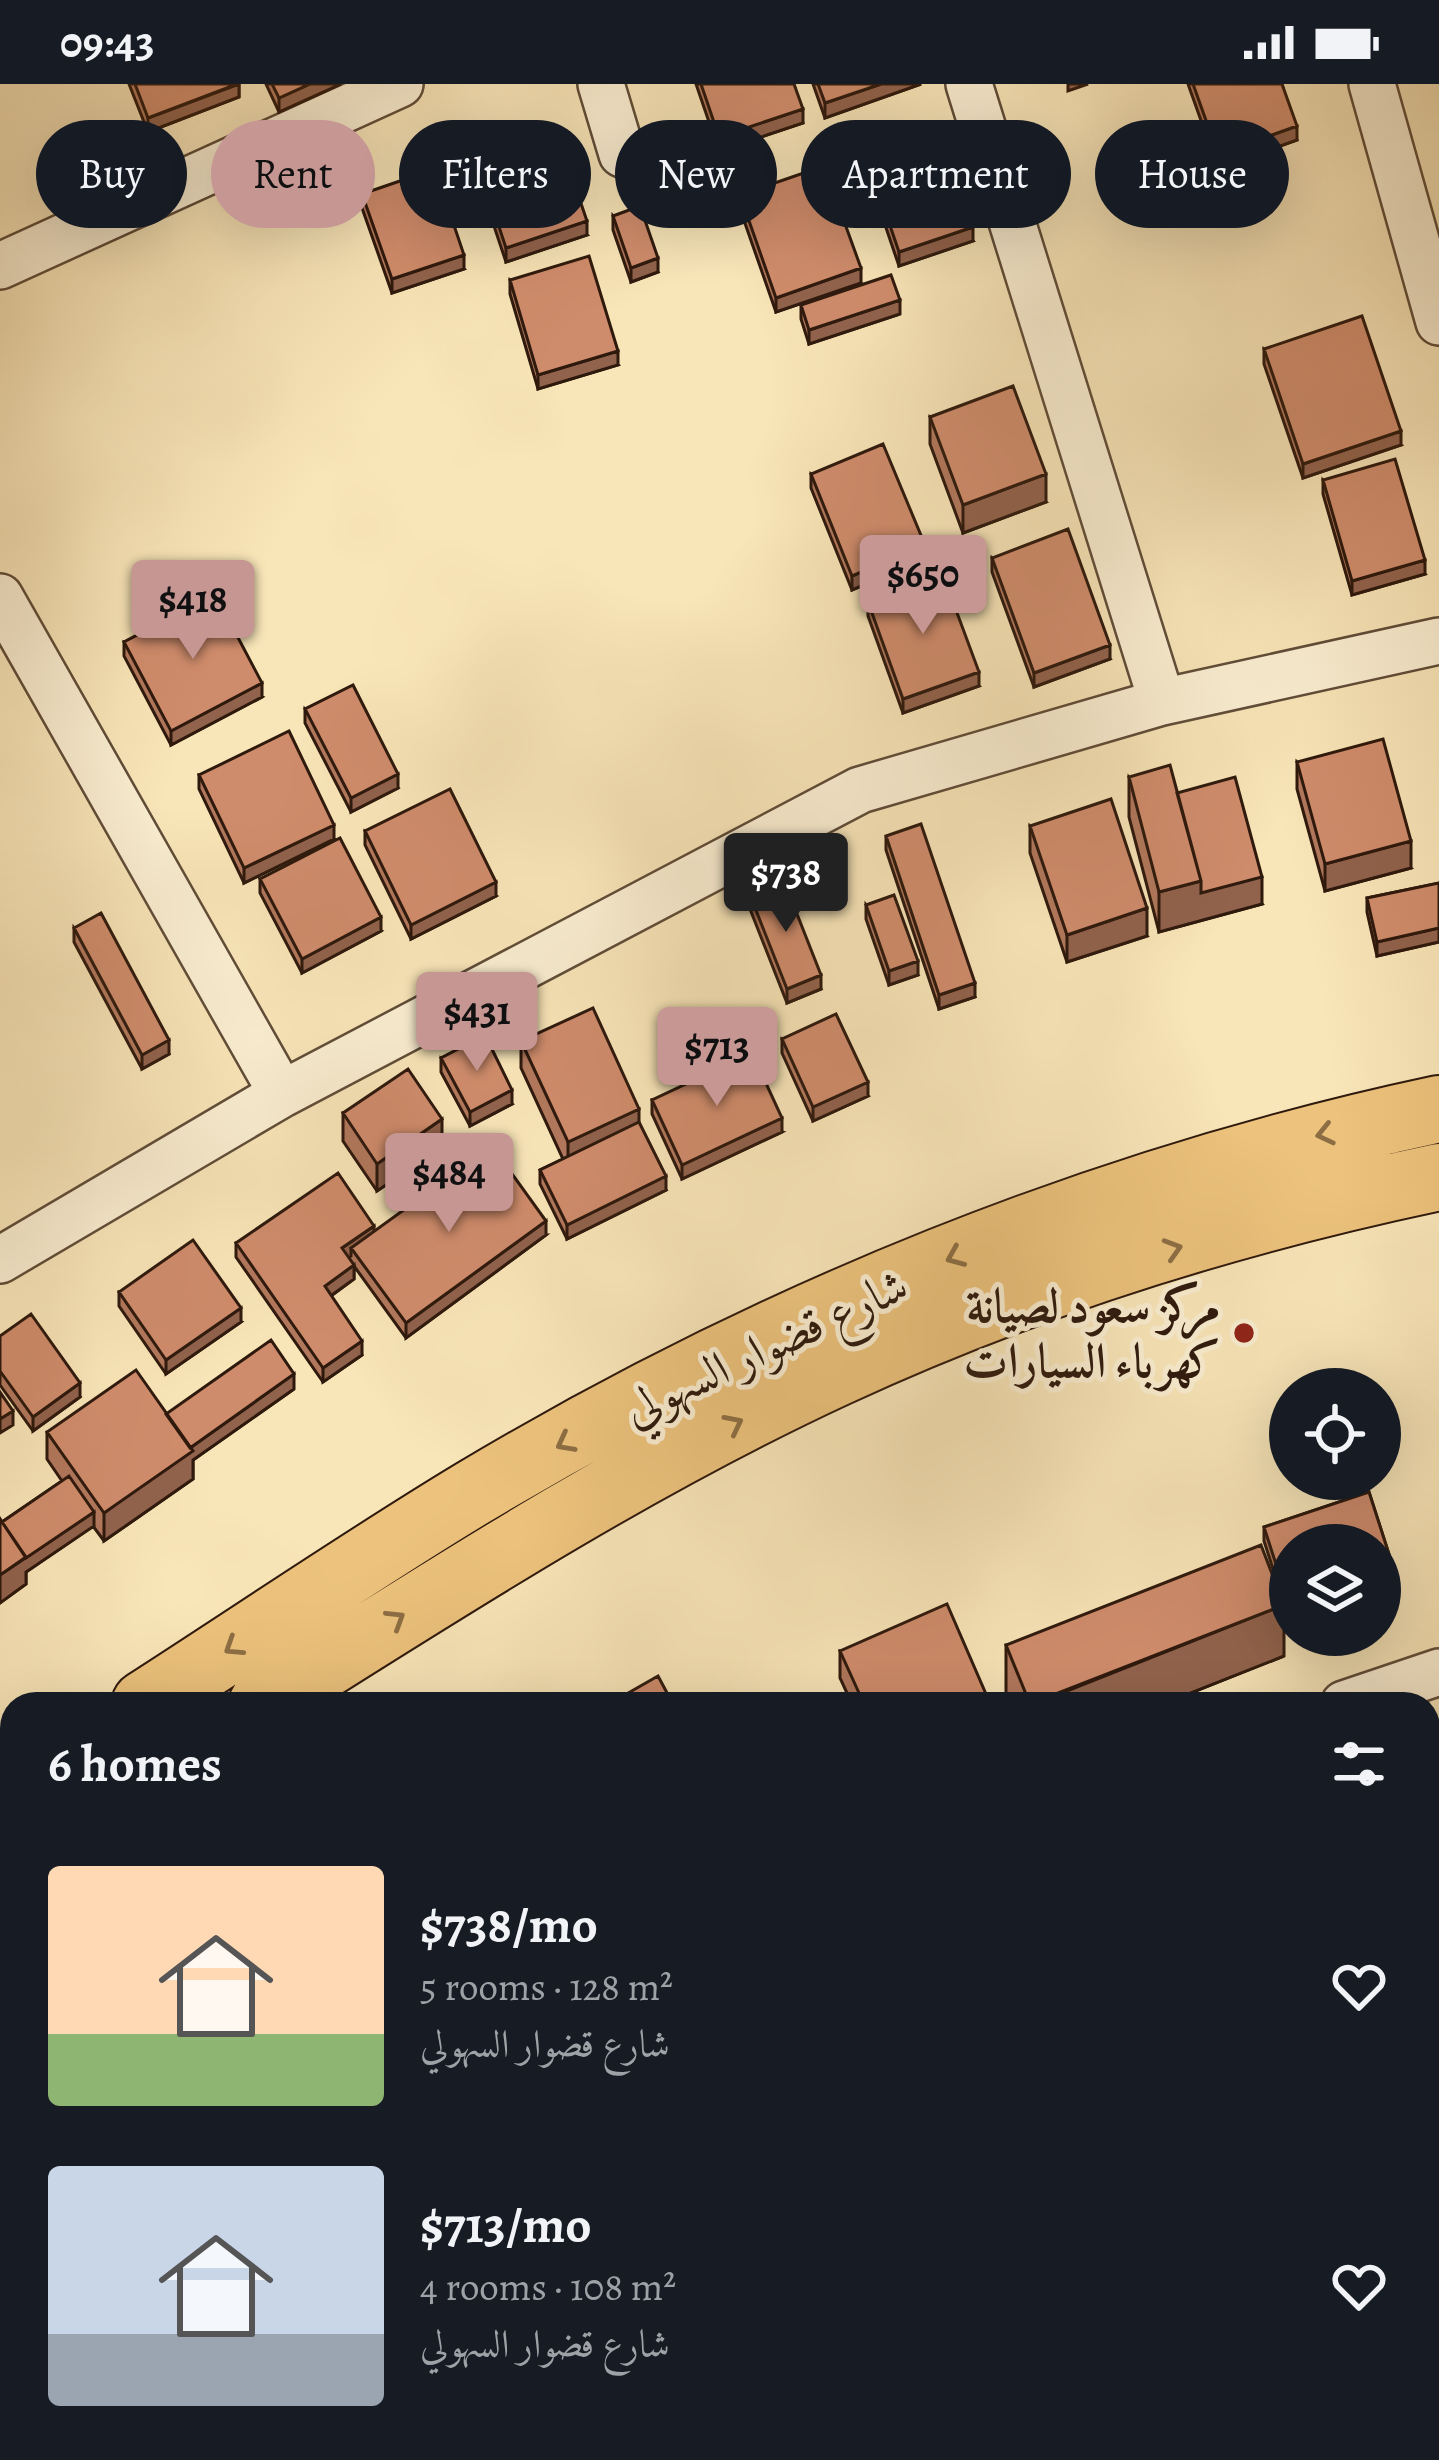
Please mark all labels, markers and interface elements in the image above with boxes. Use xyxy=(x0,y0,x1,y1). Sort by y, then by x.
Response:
text: 09:43 xyxy=(60,11,155,73)
chip: Buy xyxy=(36,120,187,228)
chip: Rent xyxy=(211,120,375,228)
chip: Filters xyxy=(399,120,591,228)
chip: New xyxy=(615,120,777,228)
chip: Apartment xyxy=(801,120,1071,228)
chip: House xyxy=(1095,120,1289,228)
pin: $650 xyxy=(852,535,994,637)
text: $650 xyxy=(887,547,959,600)
pin: $418 xyxy=(122,560,264,662)
text: $418 xyxy=(158,572,228,625)
pin: $738 xyxy=(715,833,857,935)
text: $738 xyxy=(751,845,821,898)
pin: $431 xyxy=(406,972,548,1074)
text: $431 xyxy=(443,984,511,1037)
pin: $713 xyxy=(646,1007,788,1109)
text: $713 xyxy=(684,1019,750,1072)
one-way arrow xyxy=(1315,1120,1335,1145)
pin: $484 xyxy=(378,1133,520,1235)
text: $484 xyxy=(412,1145,486,1198)
one-way arrow xyxy=(1162,1238,1183,1263)
one-way arrow xyxy=(946,1243,967,1267)
street label: شارع قضوار السهولي xyxy=(612,1252,921,1447)
place label: مركز سعود لصيانة كهرباء السيارات xyxy=(963,1273,1220,1394)
marker: مركز سعود لصيانة كهرباء السيارات xyxy=(1231,1320,1257,1346)
map controls xyxy=(1269,1368,1401,1656)
button: locate xyxy=(1269,1368,1401,1500)
one-way arrow xyxy=(722,1414,743,1438)
one-way arrow xyxy=(557,1429,578,1452)
button: layers xyxy=(1269,1524,1401,1656)
one-way arrow xyxy=(383,1611,405,1633)
one-way arrow xyxy=(225,1633,247,1655)
text: 6 homes xyxy=(48,1729,222,1799)
icon: filters xyxy=(1326,1731,1392,1797)
text: $738/mo xyxy=(420,1890,598,1960)
icon: home xyxy=(144,1914,288,2058)
icon: heart xyxy=(1326,1953,1392,2019)
text: 5 rooms · 128 m² xyxy=(420,1960,673,2013)
text: شارع قضوار السهولي xyxy=(420,2017,670,2070)
text: $713/mo xyxy=(420,2190,592,2260)
icon: home xyxy=(144,2214,288,2358)
icon: heart xyxy=(1326,2253,1392,2319)
text: 4 rooms · 108 m² xyxy=(420,2260,676,2313)
text: شارع قضوار السهولي xyxy=(420,2317,670,2370)

